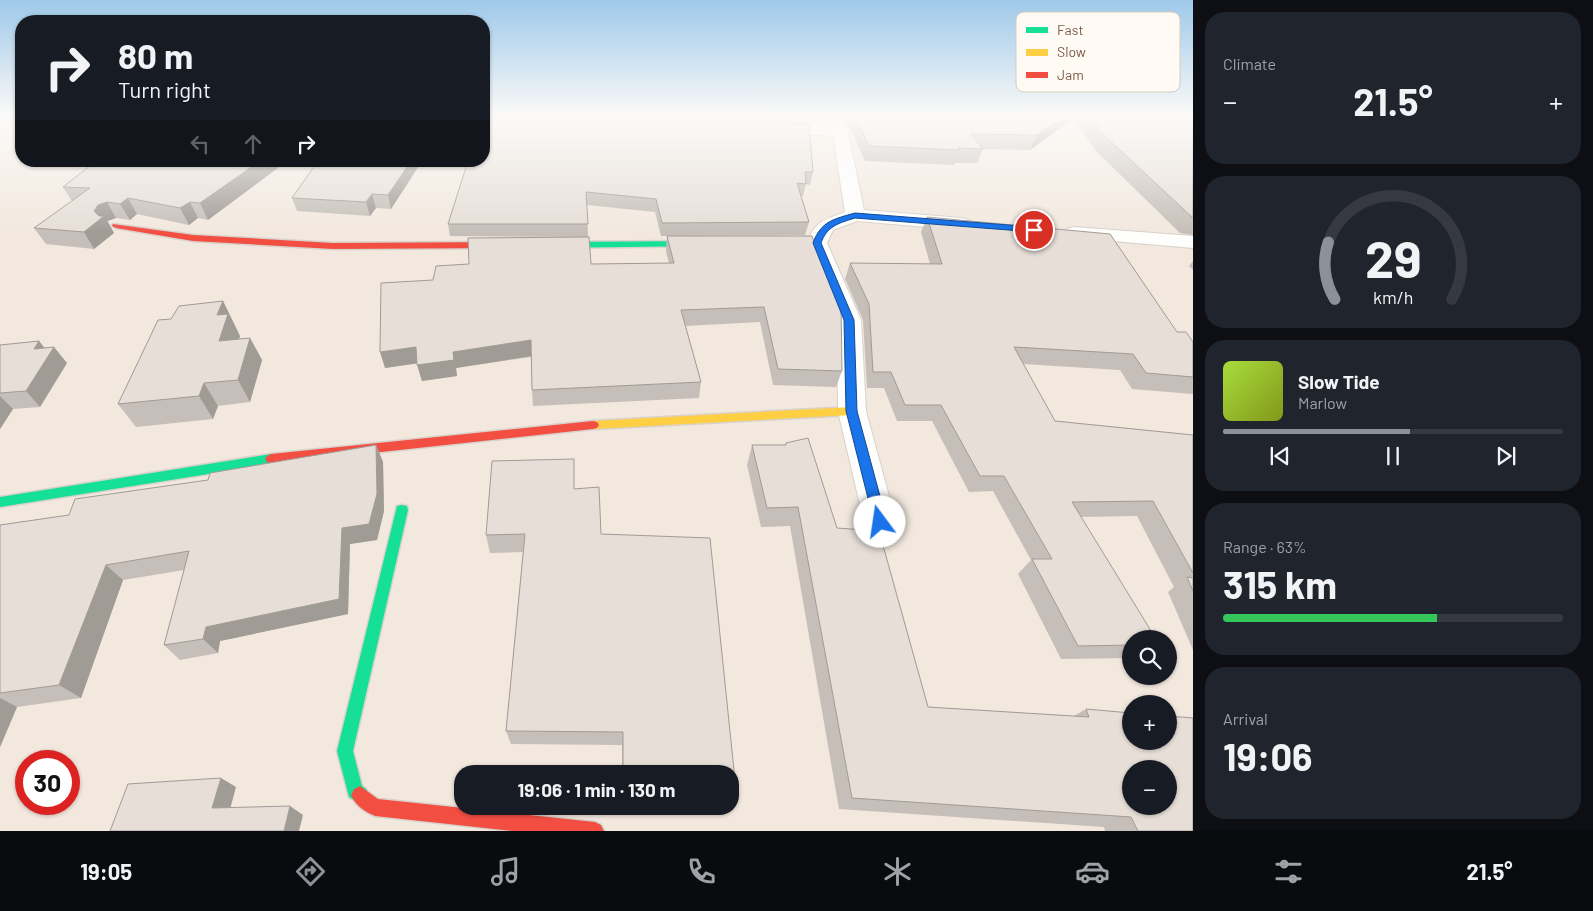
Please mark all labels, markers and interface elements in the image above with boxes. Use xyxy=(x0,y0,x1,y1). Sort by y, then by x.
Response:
legend xyxy=(1016,12,1180,92)
text: Fast xyxy=(1057,21,1083,38)
text: 80 m xyxy=(118,34,193,76)
icon: right xyxy=(35,35,100,100)
text: Slow xyxy=(1057,43,1086,60)
text: Climate xyxy=(1223,54,1276,73)
text: Jam xyxy=(1057,66,1084,83)
text: Turn right xyxy=(118,76,211,102)
text: 21.5° xyxy=(1353,78,1433,124)
text: − xyxy=(1223,84,1237,118)
text: + xyxy=(1549,84,1563,118)
icon: left xyxy=(186,130,214,158)
icon: ahead xyxy=(239,130,267,158)
icon: right xyxy=(292,130,320,158)
pin xyxy=(1013,209,1055,251)
icon: arrive xyxy=(1020,216,1048,244)
text: 29 xyxy=(1365,226,1421,288)
text: km/h xyxy=(1373,286,1413,308)
text: Slow Tide xyxy=(1298,370,1380,393)
text: Marlow xyxy=(1298,393,1347,412)
icon: previous xyxy=(1266,442,1294,470)
icon: pause xyxy=(1379,442,1407,470)
icon: next xyxy=(1492,442,1520,470)
position arrow xyxy=(853,495,905,547)
text: Range · 63% xyxy=(1223,537,1307,556)
text: 315 km xyxy=(1223,561,1337,607)
map controls xyxy=(1122,630,1177,815)
button: search xyxy=(1122,630,1177,685)
button: + xyxy=(1122,695,1177,750)
text: Arrival xyxy=(1223,709,1268,728)
text: 19:06 xyxy=(1223,733,1313,779)
speed limit sign: 30 xyxy=(15,750,80,815)
button: − xyxy=(1122,760,1177,815)
text: 19:06 · 1 min · 130 m xyxy=(517,778,676,801)
icon: directions xyxy=(293,854,328,889)
icon: music xyxy=(488,854,523,889)
icon: phone xyxy=(684,854,719,889)
icon: climate xyxy=(880,854,915,889)
icon: car xyxy=(1075,854,1110,889)
icon: filters xyxy=(1271,854,1306,889)
text: 19:05 xyxy=(80,858,132,884)
text: 21.5° xyxy=(1467,858,1513,884)

